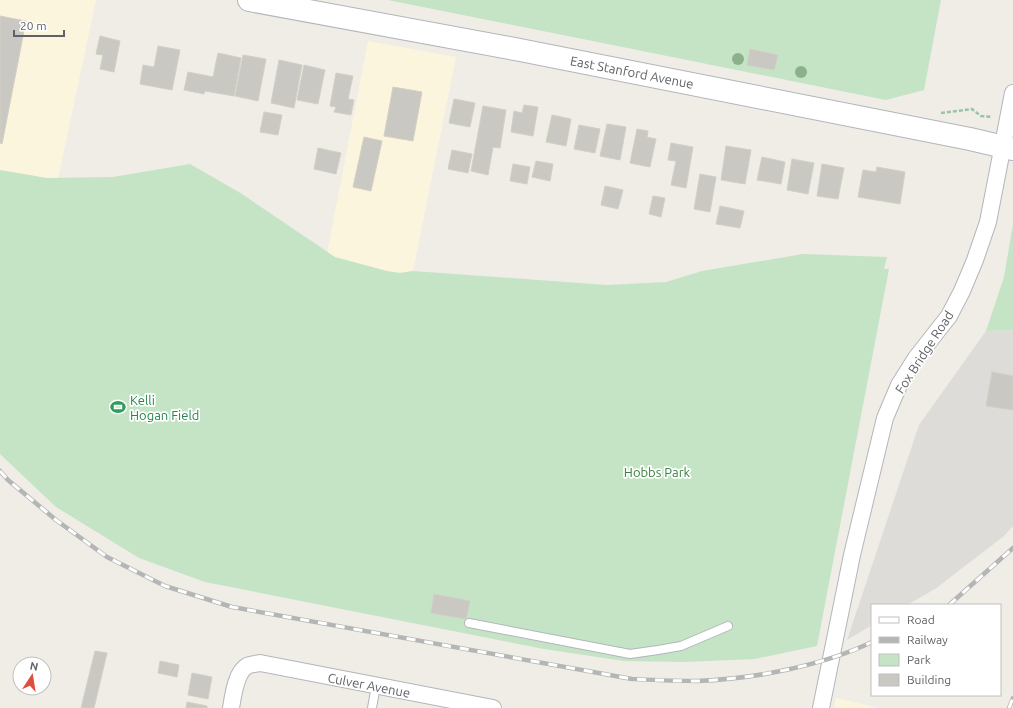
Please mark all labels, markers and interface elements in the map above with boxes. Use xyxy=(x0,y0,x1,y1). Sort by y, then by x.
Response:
scale bar xyxy=(14,12,64,38)
text: 20 m xyxy=(20,19,47,32)
street label: East Stanford Avenue xyxy=(569,53,695,91)
street label: Fox Bridge Road xyxy=(892,308,956,396)
place label: Kelli Hogan Field xyxy=(130,393,199,422)
sports icon: Kelli Hogan Field xyxy=(109,398,127,416)
park label: Hobbs Park xyxy=(624,465,691,479)
legend xyxy=(871,604,1001,696)
text: Road xyxy=(907,613,935,626)
text: Railway xyxy=(907,633,948,646)
text: Park xyxy=(907,653,931,666)
north arrow xyxy=(12,656,52,696)
text: N xyxy=(29,659,39,673)
street label: Culver Avenue xyxy=(326,670,412,700)
text: Building xyxy=(907,673,951,686)

